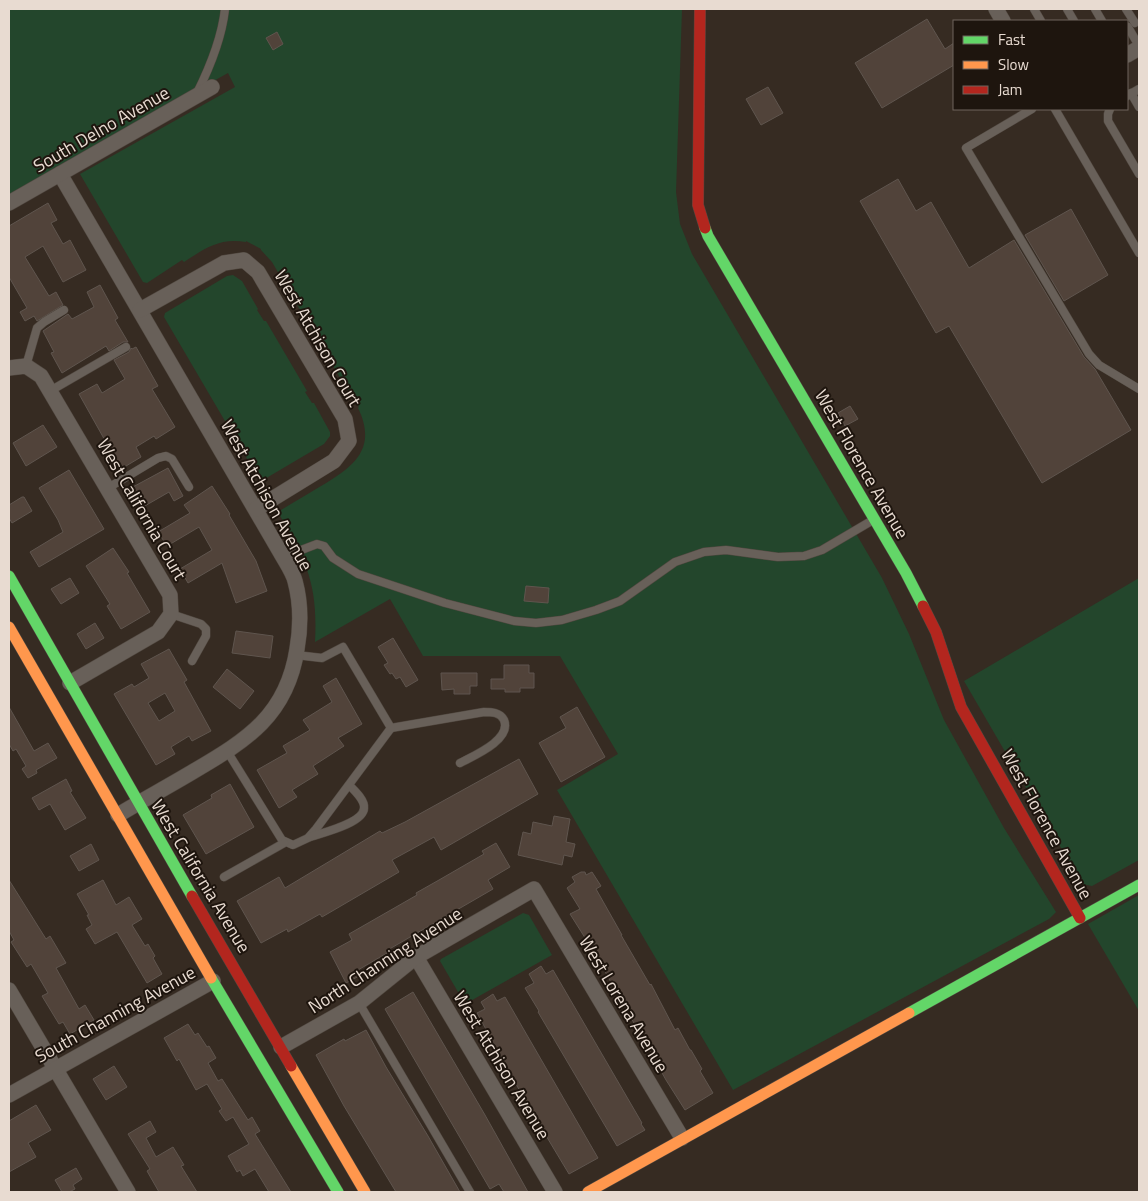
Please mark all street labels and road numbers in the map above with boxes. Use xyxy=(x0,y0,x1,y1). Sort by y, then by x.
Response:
street label: South Delno Avenue xyxy=(28,79,174,179)
street label: West Atchison Court xyxy=(268,264,369,412)
street label: West Florence Avenue xyxy=(808,384,916,544)
street label: West Atchison Avenue xyxy=(214,414,320,576)
street label: West California Court xyxy=(90,433,194,585)
street label: West Florence Avenue xyxy=(994,744,1100,904)
street label: West California Avenue xyxy=(144,794,258,958)
street label: North Channing Avenue xyxy=(303,900,467,1020)
street label: West Lorena Avenue xyxy=(572,930,676,1078)
street label: South Channing Avenue xyxy=(30,959,200,1069)
street label: West Atchison Avenue xyxy=(447,985,557,1145)

